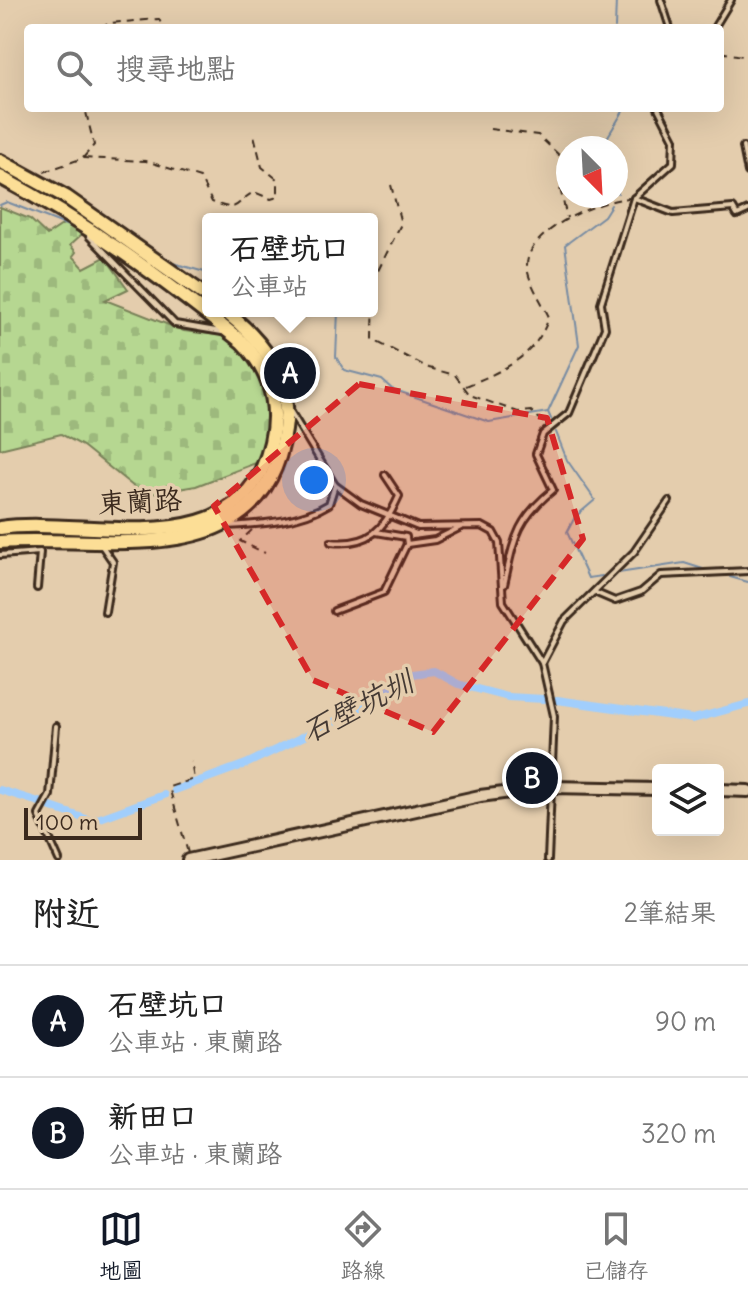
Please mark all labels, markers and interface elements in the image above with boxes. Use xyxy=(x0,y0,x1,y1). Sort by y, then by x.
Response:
search box xyxy=(24,24,724,112)
icon: search xyxy=(52,46,96,90)
text: 搜尋地點 xyxy=(116,49,236,87)
north arrow xyxy=(556,136,628,208)
popup xyxy=(202,213,378,317)
text: 石壁坑口 xyxy=(230,229,350,267)
text: 公車站 xyxy=(230,269,308,302)
pin: A xyxy=(264,343,316,403)
your location xyxy=(294,460,334,500)
street label: 東蘭路 xyxy=(97,481,183,521)
water label: 石壁坑圳 xyxy=(295,660,422,750)
pin: B xyxy=(506,748,558,808)
map controls xyxy=(652,764,724,836)
button: layers xyxy=(652,764,724,836)
scale bar xyxy=(24,804,142,840)
text: 100 m xyxy=(36,808,98,836)
text: 附近 xyxy=(32,891,100,934)
text: 2筆結果 xyxy=(624,896,716,929)
text: 石壁坑口 xyxy=(108,985,228,1023)
text: A xyxy=(50,1005,66,1038)
text: 90 m xyxy=(655,1005,716,1038)
text: 公車站 · 東蘭路 xyxy=(108,1025,282,1058)
text: 新田口 xyxy=(108,1097,198,1135)
text: B xyxy=(49,1117,67,1150)
text: 320 m xyxy=(641,1117,716,1150)
text: 公車站 · 東蘭路 xyxy=(108,1137,282,1170)
tab: 地圖 xyxy=(99,1207,143,1284)
tab: 路線 xyxy=(341,1207,385,1284)
tab: 已儲存 xyxy=(583,1207,649,1284)

